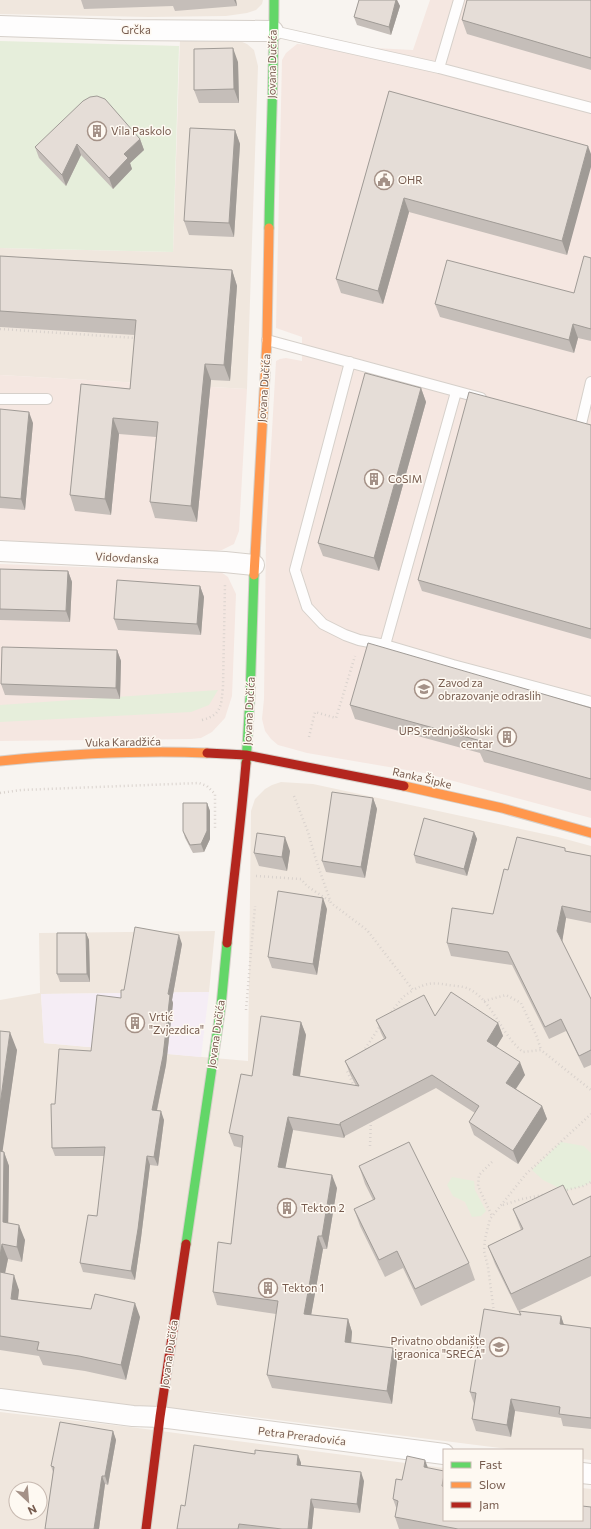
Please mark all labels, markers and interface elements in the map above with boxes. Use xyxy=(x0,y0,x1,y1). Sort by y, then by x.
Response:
street label: Grčka xyxy=(121,23,151,36)
street label: Jovana Dučića xyxy=(264,30,280,98)
building icon: Vila Paskolo xyxy=(86,120,108,142)
place label: Vila Paskolo xyxy=(111,124,172,137)
public building icon: OHR xyxy=(373,169,395,191)
place label: OHR xyxy=(398,173,423,186)
street label: Jovana Dučića xyxy=(255,353,273,423)
building icon: CoSIM xyxy=(363,468,385,490)
place label: CoSIM xyxy=(388,472,422,485)
street label: Vidovdanska xyxy=(95,549,159,566)
street label: Jovana Dučića xyxy=(240,676,258,746)
place label: Zavod za obrazovanje odraslih xyxy=(438,676,541,702)
school or university icon: Zavod za obrazovanje odraslih xyxy=(413,678,435,700)
place label: UPS srednjoškolski centar xyxy=(399,724,494,750)
building icon: UPS srednjoškolski centar xyxy=(496,726,518,748)
street label: Vuka Karadžića xyxy=(85,734,161,749)
street label: Ranka Šipke xyxy=(391,763,453,791)
street label: Jovana Dučića xyxy=(204,999,228,1069)
place label: Vrtić "Zvjezdica" xyxy=(149,1010,204,1036)
building icon: Vrtić "Zvjezdica" xyxy=(124,1012,146,1034)
building icon: Tekton 2 xyxy=(276,1197,298,1219)
place label: Tekton 2 xyxy=(301,1201,344,1214)
building icon: Tekton 1 xyxy=(257,1277,279,1299)
place label: Tekton 1 xyxy=(282,1281,324,1294)
street label: Jovana Dučića xyxy=(157,1319,181,1389)
place label: Privatno obdanište igraonica "SREĆA" xyxy=(391,1334,485,1360)
school or university icon: Privatno obdanište igraonica "SREĆA" xyxy=(488,1336,510,1358)
street label: Petra Preradovića xyxy=(257,1424,347,1447)
legend xyxy=(443,1449,583,1521)
text: Fast xyxy=(479,1457,502,1471)
text: Slow xyxy=(479,1477,506,1491)
north arrow xyxy=(8,1481,48,1521)
text: Jam xyxy=(479,1497,499,1512)
text: N xyxy=(26,1503,39,1518)

